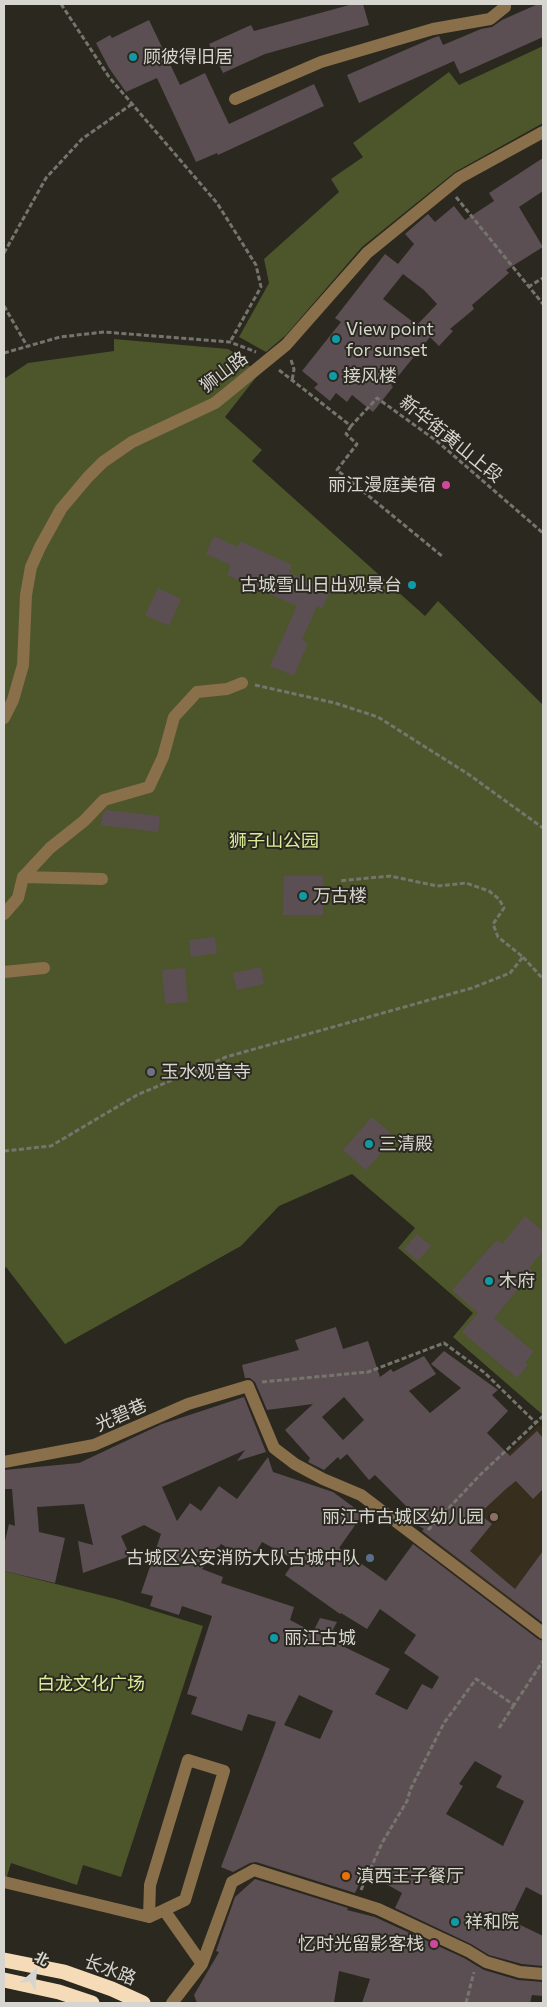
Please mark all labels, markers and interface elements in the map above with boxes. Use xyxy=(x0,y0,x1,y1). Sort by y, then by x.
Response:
place label: 顾彼得旧居 xyxy=(143,46,233,68)
marker: 顾彼得旧居 xyxy=(127,51,139,63)
place label: View point for sunset xyxy=(346,318,434,360)
marker: View point for sunset xyxy=(330,333,342,345)
street label: 狮山路 xyxy=(196,347,252,397)
place label: 接风楼 xyxy=(343,365,397,387)
marker: 接风楼 xyxy=(327,370,339,382)
street label: 新华街黄山上段 xyxy=(395,391,507,487)
place label: 丽江漫庭美宿 xyxy=(328,474,436,496)
marker: 丽江漫庭美宿 xyxy=(440,479,452,491)
place label: 古城雪山日出观景台 xyxy=(240,574,402,596)
marker: 古城雪山日出观景台 xyxy=(406,579,418,591)
park label: 狮子山公园 xyxy=(229,830,319,852)
place label: 万古楼 xyxy=(313,885,367,907)
marker: 万古楼 xyxy=(297,890,309,902)
place label: 玉水观音寺 xyxy=(161,1061,251,1083)
marker: 玉水观音寺 xyxy=(145,1066,157,1078)
place label: 三清殿 xyxy=(379,1133,433,1155)
marker: 三清殿 xyxy=(363,1138,375,1150)
place label: 木府 xyxy=(499,1270,535,1292)
marker: 木府 xyxy=(483,1275,495,1287)
street label: 光碧巷 xyxy=(92,1394,150,1436)
place label: 丽江市古城区幼儿园 xyxy=(322,1506,484,1528)
marker: 丽江市古城区幼儿园 xyxy=(488,1511,500,1523)
place label: 古城区公安消防大队古城中队 xyxy=(126,1547,360,1569)
marker: 古城区公安消防大队古城中队 xyxy=(364,1552,376,1564)
place label: 丽江古城 xyxy=(284,1627,356,1649)
marker: 丽江古城 xyxy=(268,1632,280,1644)
park label: 白龙文化广场 xyxy=(37,1673,145,1695)
place label: 滇西王子餐厅 xyxy=(356,1865,464,1887)
marker: 滇西王子餐厅 xyxy=(340,1870,352,1882)
place label: 祥和院 xyxy=(465,1911,519,1933)
marker: 祥和院 xyxy=(449,1916,461,1928)
place label: 忆时光留影客栈 xyxy=(298,1933,424,1955)
marker: 忆时光留影客栈 xyxy=(428,1938,440,1950)
north arrow xyxy=(10,1947,60,1997)
text: 北 xyxy=(32,1947,52,1969)
street label: 长水路 xyxy=(81,1950,139,1990)

